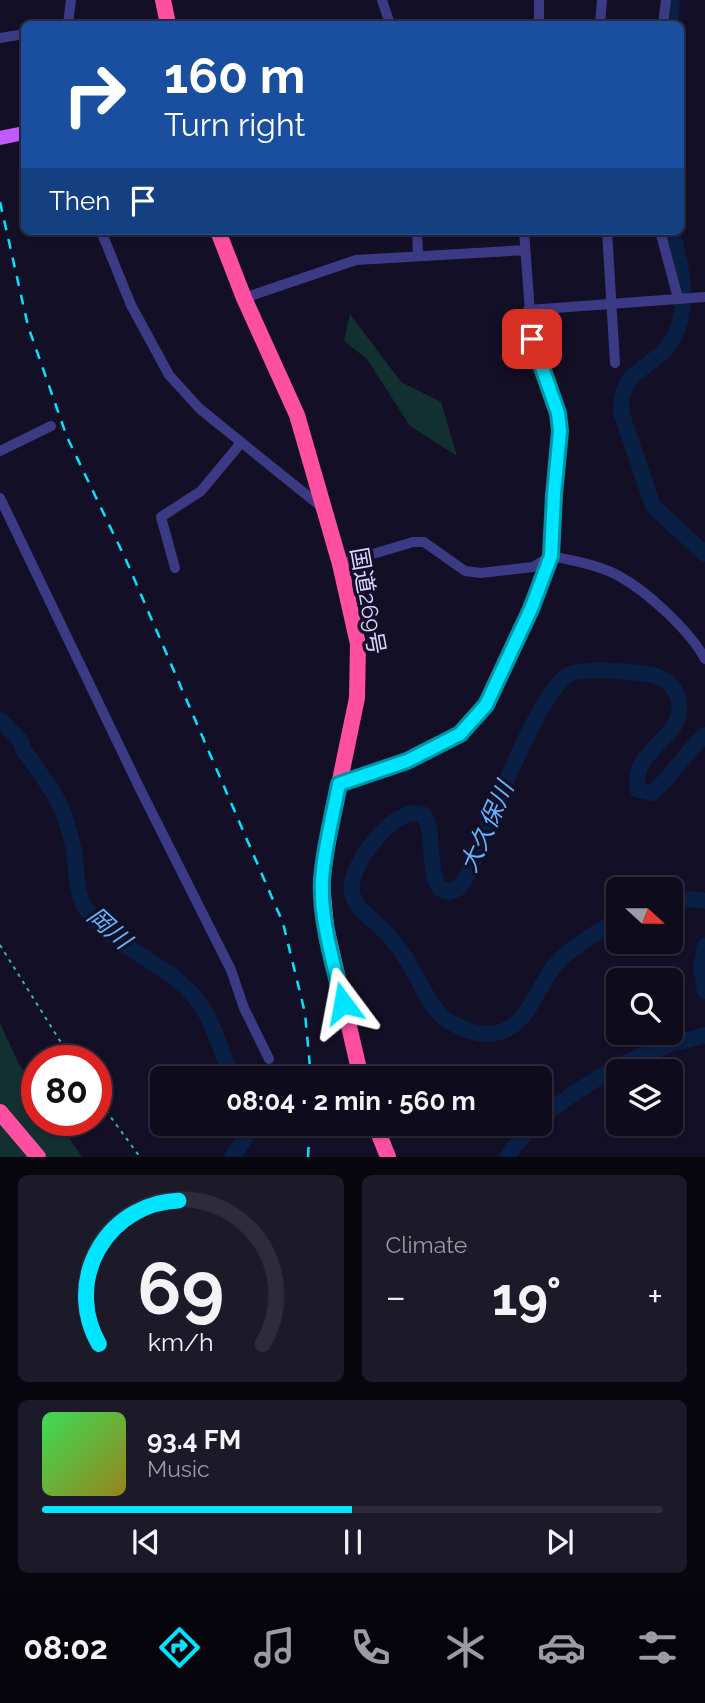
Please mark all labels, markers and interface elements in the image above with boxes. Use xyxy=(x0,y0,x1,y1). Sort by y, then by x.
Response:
text: 160 m xyxy=(164,47,305,104)
icon: right xyxy=(49,49,140,140)
text: Turn right xyxy=(164,106,305,143)
icon: arrive xyxy=(124,182,162,220)
text: Then xyxy=(49,186,110,216)
pin xyxy=(502,309,562,369)
icon: arrive xyxy=(513,320,551,358)
street label: 国道269号 xyxy=(346,545,391,657)
water label: 大久保川 xyxy=(454,774,521,877)
north arrow xyxy=(606,877,682,954)
map controls xyxy=(606,877,683,1136)
water label: 岡川 xyxy=(82,901,139,956)
position arrow xyxy=(306,966,380,1040)
button: search xyxy=(606,968,683,1045)
speed limit sign: 80 xyxy=(21,1045,112,1136)
button: layers xyxy=(606,1059,683,1136)
text: 08:04 · 2 min · 560 m xyxy=(226,1086,476,1116)
text: Climate xyxy=(386,1231,467,1258)
text: 69 xyxy=(137,1247,224,1332)
text: 19° xyxy=(492,1266,561,1327)
text: − xyxy=(386,1274,406,1319)
text: + xyxy=(647,1274,663,1319)
text: km/h xyxy=(148,1327,214,1357)
text: 93.4 FM xyxy=(147,1425,241,1455)
text: Music xyxy=(147,1455,210,1482)
icon: previous xyxy=(127,1523,165,1561)
icon: pause xyxy=(334,1523,372,1561)
icon: next xyxy=(541,1523,579,1561)
icon: directions xyxy=(155,1623,204,1672)
icon: music xyxy=(250,1623,299,1672)
icon: phone xyxy=(346,1623,395,1672)
icon: climate xyxy=(441,1623,490,1672)
icon: car xyxy=(537,1623,586,1672)
icon: filters xyxy=(633,1623,682,1672)
text: 08:02 xyxy=(23,1629,108,1666)

